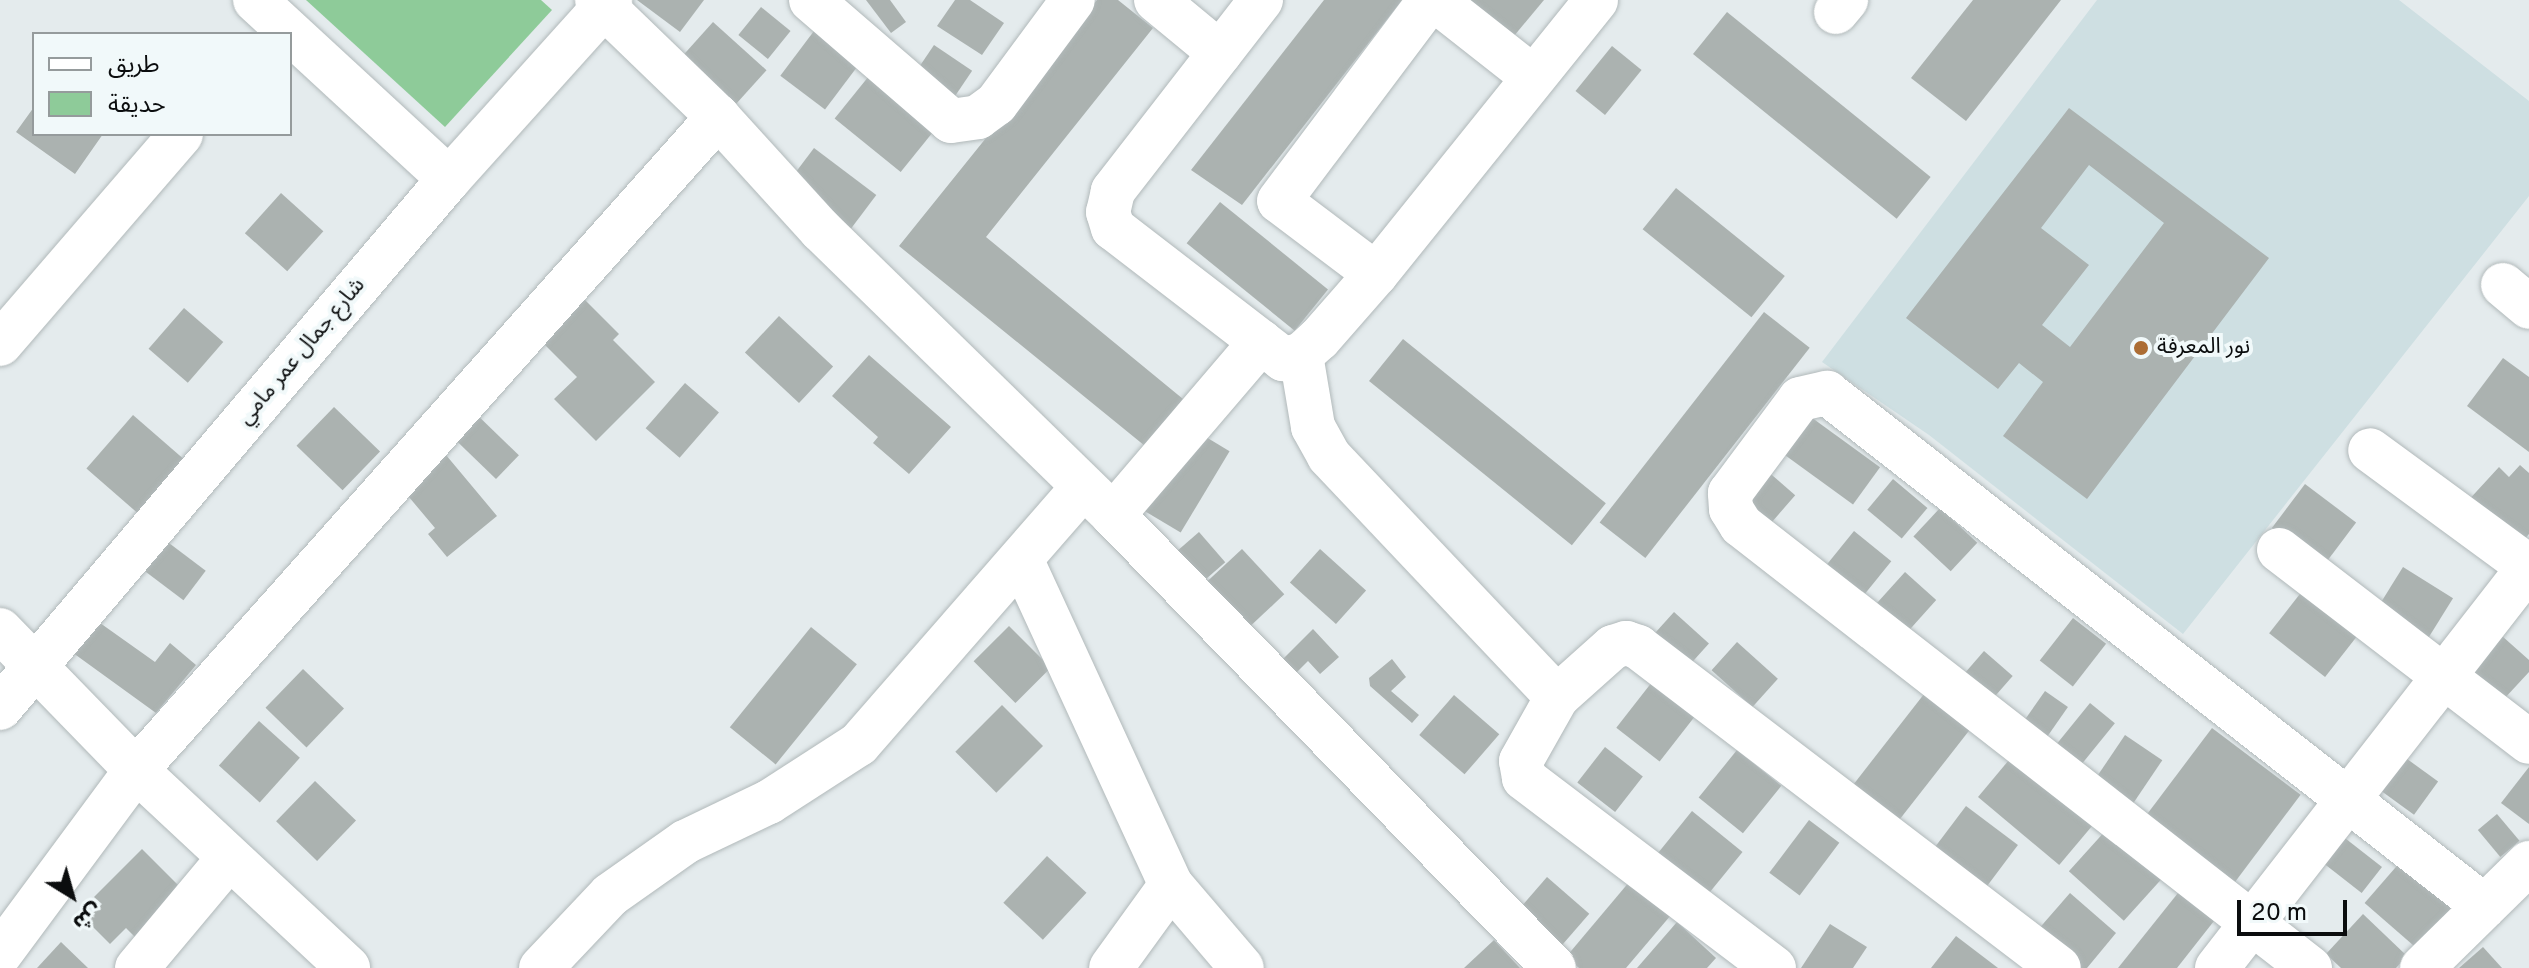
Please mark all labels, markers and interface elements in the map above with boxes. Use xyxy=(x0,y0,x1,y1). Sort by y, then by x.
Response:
legend xyxy=(32,32,292,136)
text: طريق xyxy=(108,51,160,81)
text: حديقة xyxy=(108,91,166,121)
street label: شارع جمال عمر مامي xyxy=(233,273,371,431)
place label: نور المعرفة xyxy=(2157,335,2250,361)
marker: نور المعرفة xyxy=(2132,339,2150,357)
north arrow xyxy=(32,856,112,936)
scale bar xyxy=(2241,884,2351,934)
text: ش xyxy=(67,896,107,935)
text: 20 m xyxy=(2251,899,2307,929)

